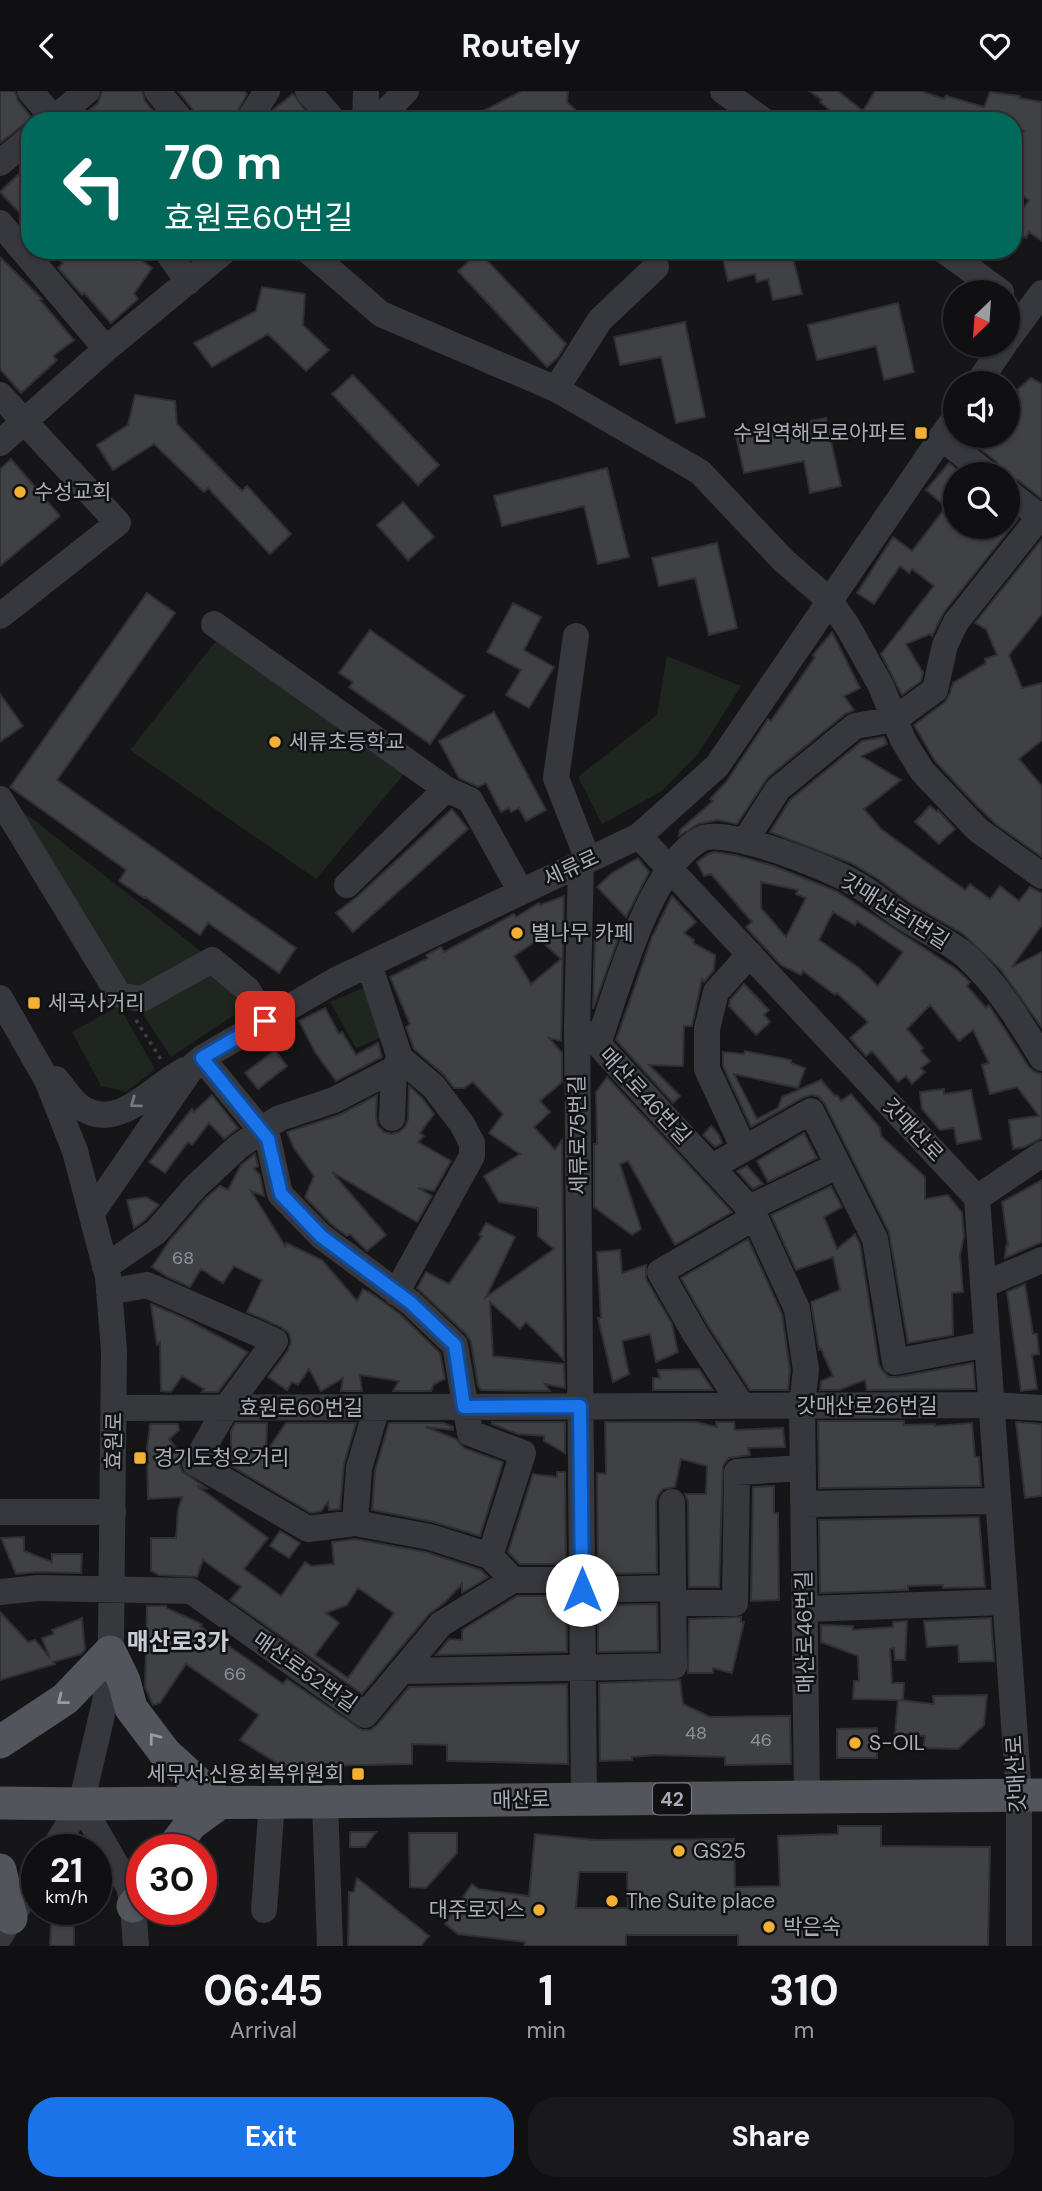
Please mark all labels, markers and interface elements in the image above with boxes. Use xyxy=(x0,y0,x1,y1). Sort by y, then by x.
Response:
text: Routely xyxy=(461,25,581,67)
icon: back xyxy=(28,27,66,65)
icon: heart xyxy=(976,27,1014,65)
text: 70 m xyxy=(164,130,282,194)
icon: left xyxy=(49,140,140,231)
text: 효원로60번길 xyxy=(164,197,353,239)
north arrow xyxy=(943,280,1020,357)
map controls xyxy=(943,280,1020,539)
button: sound xyxy=(943,371,1020,448)
place label: 수원역해모로아파트 xyxy=(733,419,907,447)
marker: 수원역해모로아파트 xyxy=(913,425,929,441)
button: search xyxy=(943,462,1020,539)
place label: 수성교회 xyxy=(34,478,111,506)
marker: 수성교회 xyxy=(12,484,28,500)
place label: 세류초등학교 xyxy=(289,728,405,756)
marker: 세류초등학교 xyxy=(267,734,283,750)
street label: 세류로 xyxy=(539,843,603,893)
street label: 갓매산로1번길 xyxy=(836,867,954,955)
place label: 별나무 카페 xyxy=(531,919,633,947)
marker: 별나무 카페 xyxy=(509,925,525,941)
place label: 세곡사거리 xyxy=(48,989,145,1017)
pin xyxy=(235,991,295,1051)
marker: 세곡사거리 xyxy=(26,995,42,1011)
icon: arrive xyxy=(246,1002,284,1040)
street label: 매산로46번길 xyxy=(593,1042,697,1150)
street label: 세류로75번길 xyxy=(563,1075,593,1195)
street label: 갓매산로 xyxy=(876,1092,950,1168)
one-way arrow xyxy=(130,1095,143,1107)
house number: 68 xyxy=(172,1246,194,1270)
street label: 갓매산로26번길 xyxy=(796,1392,938,1420)
street label: 효원로60번길 xyxy=(239,1394,363,1422)
street label: 효원로 xyxy=(99,1412,129,1470)
place label: 경기도청오거리 xyxy=(154,1444,289,1472)
marker: 경기도청오거리 xyxy=(132,1450,148,1466)
position arrow xyxy=(545,1553,619,1627)
street label: 매산로46번길 xyxy=(790,1570,820,1694)
district label: 매산로3가 xyxy=(127,1626,229,1657)
street label: 매산로52번길 xyxy=(247,1626,363,1718)
house number: 66 xyxy=(224,1662,246,1686)
one-way arrow xyxy=(57,1692,70,1705)
house number: 48 xyxy=(685,1721,707,1745)
house number: 46 xyxy=(750,1728,772,1752)
place label: S-OIL xyxy=(869,1729,925,1757)
one-way arrow xyxy=(149,1733,162,1746)
marker: S-OIL xyxy=(847,1735,863,1751)
street label: 갓매산로 xyxy=(1000,1735,1032,1813)
place label: 세무서.신용회복위원회 xyxy=(147,1760,344,1788)
marker: 세무서.신용회복위원회 xyxy=(350,1766,366,1782)
road number: 42 xyxy=(653,1783,691,1815)
street label: 매산로 xyxy=(492,1785,550,1815)
speed limit sign: 30 xyxy=(126,1834,217,1925)
place label: GS25 xyxy=(693,1837,746,1865)
marker: GS25 xyxy=(671,1843,687,1859)
text: 21 xyxy=(50,1847,83,1893)
text: km/h xyxy=(45,1885,88,1909)
place label: The Suite place xyxy=(626,1887,775,1915)
marker: The Suite place xyxy=(604,1893,620,1909)
place label: 대주로지스 xyxy=(428,1896,525,1924)
marker: 대주로지스 xyxy=(531,1902,547,1918)
place label: 박은숙 xyxy=(783,1913,841,1941)
marker: 박은숙 xyxy=(761,1919,777,1935)
text: 06:45 xyxy=(203,1963,323,2018)
text: 1 xyxy=(539,1963,554,2018)
text: 310 xyxy=(769,1963,839,2018)
text: Arrival xyxy=(230,2015,297,2045)
text: min xyxy=(527,2015,566,2045)
text: m xyxy=(794,2015,814,2045)
button: Exit xyxy=(28,2097,514,2177)
button: Share xyxy=(528,2097,1014,2177)

